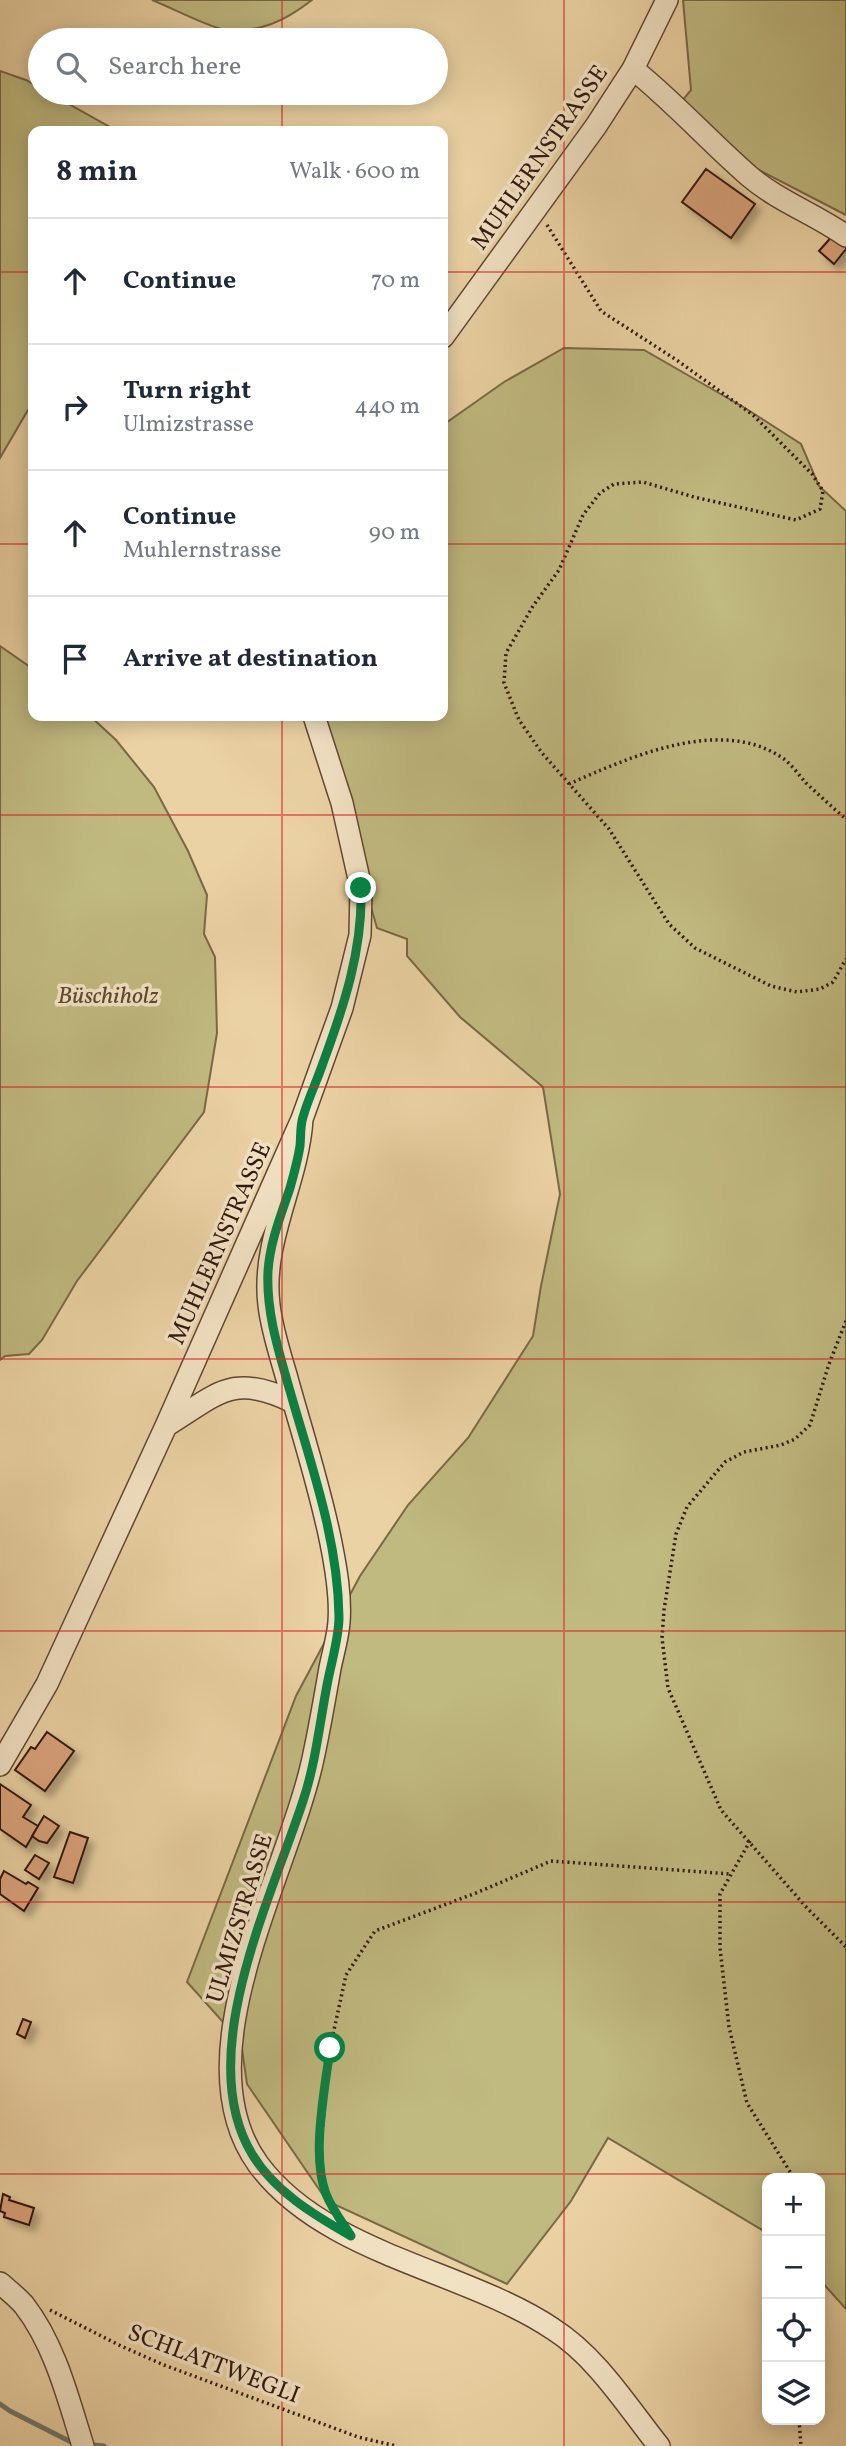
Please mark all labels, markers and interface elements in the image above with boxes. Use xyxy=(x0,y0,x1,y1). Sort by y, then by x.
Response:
search box xyxy=(28,28,448,105)
icon: search xyxy=(52,48,90,86)
text: Search here xyxy=(108,49,241,85)
street label: MUHLERNSTRASSE xyxy=(464,59,617,257)
text: 8 min xyxy=(56,151,138,193)
text: Walk · 600 m xyxy=(289,156,420,188)
icon: ahead xyxy=(56,262,94,300)
text: Continue xyxy=(123,263,236,299)
text: 70 m xyxy=(371,265,420,297)
text: Turn right xyxy=(123,373,251,409)
icon: right xyxy=(56,388,94,426)
text: 440 m xyxy=(354,391,420,423)
text: Ulmizstrasse xyxy=(123,409,254,441)
text: Continue xyxy=(123,499,236,535)
icon: ahead xyxy=(56,514,94,552)
text: 90 m xyxy=(369,517,420,549)
text: Muhlernstrasse xyxy=(123,535,281,567)
icon: arrive xyxy=(56,640,94,678)
text: Arrive at destination xyxy=(123,641,378,677)
route end xyxy=(345,872,376,903)
park label: Büschiholz xyxy=(58,980,159,1014)
street label: MUHLERNSTRASSE xyxy=(161,1137,281,1351)
street label: ULMIZSTRASSE xyxy=(199,1830,283,2008)
route start xyxy=(314,2032,345,2063)
map controls xyxy=(762,2173,825,2425)
button: + xyxy=(762,2173,825,2236)
button: − xyxy=(762,2236,825,2299)
button: locate xyxy=(762,2299,825,2362)
street label: SCHLATTWEGLI xyxy=(122,2316,304,2413)
button: layers xyxy=(762,2362,825,2425)

